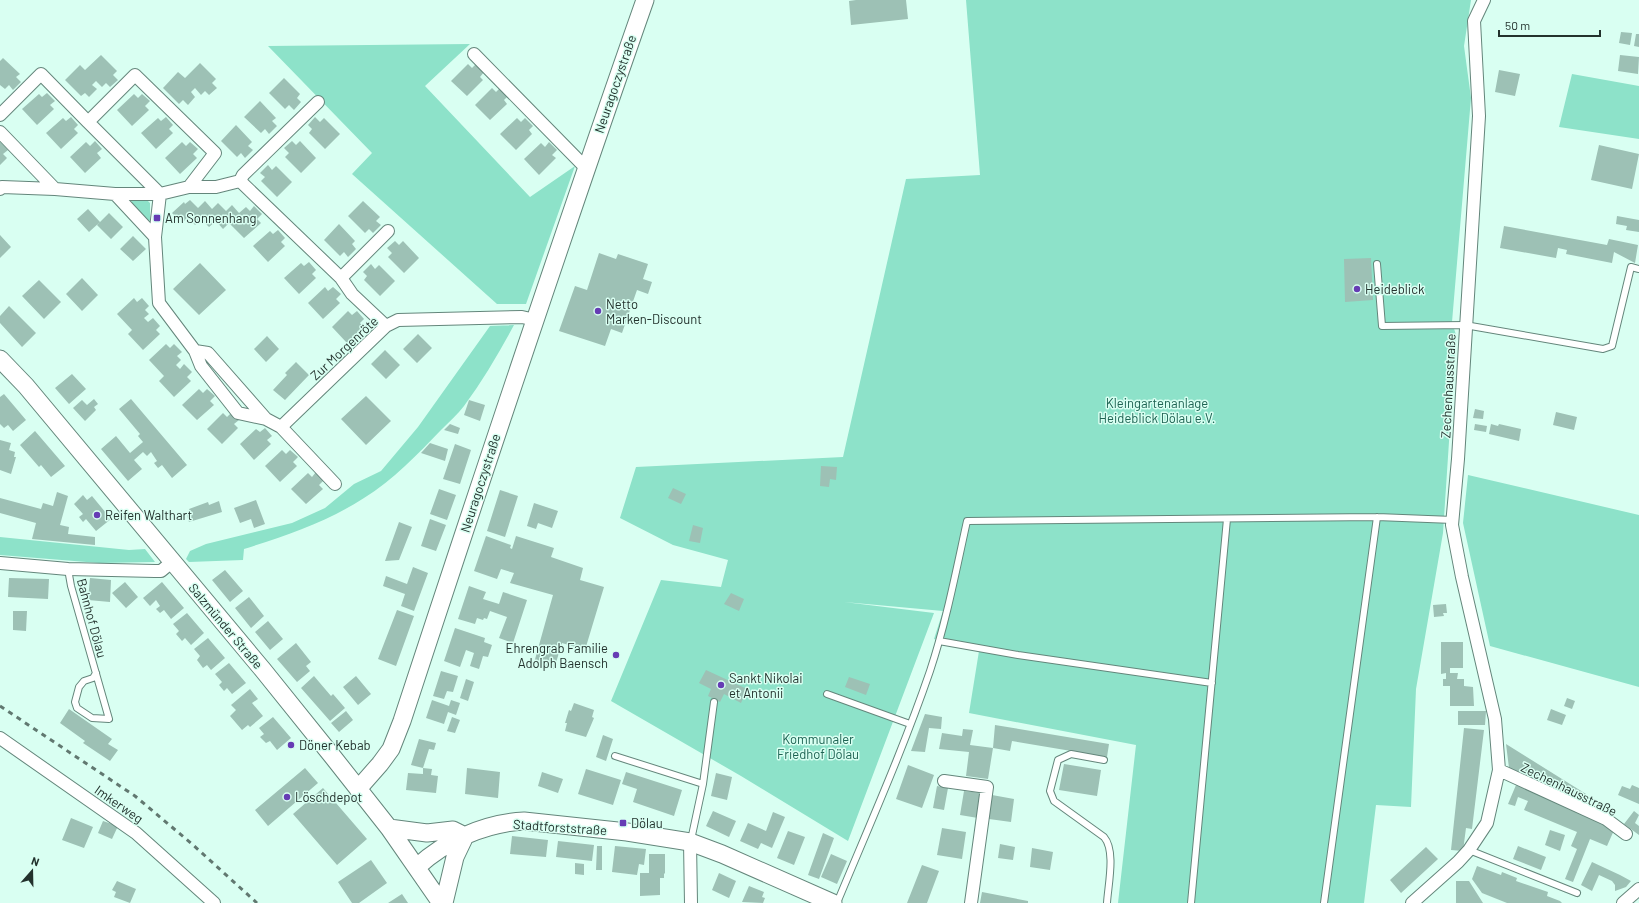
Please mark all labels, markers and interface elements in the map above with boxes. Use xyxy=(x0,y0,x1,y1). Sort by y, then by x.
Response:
scale bar xyxy=(1499,12,1600,38)
text: 50 m xyxy=(1505,18,1530,32)
street label: Neuragoczystraße xyxy=(591,33,639,135)
place label: Am Sonnenhang xyxy=(165,210,256,226)
marker: Am Sonnenhang xyxy=(152,213,162,223)
place label: Heideblick xyxy=(1365,281,1425,297)
marker: Heideblick xyxy=(1352,284,1362,294)
place label: Netto Marken-Discount xyxy=(606,296,702,327)
marker: Netto Marken-Discount xyxy=(593,306,603,316)
street label: Zur Morgenröte xyxy=(307,313,381,383)
street label: Zechenhausstraße xyxy=(1437,333,1459,439)
park label: Kleingartenanlage Heideblick Dölau e.V. xyxy=(1099,395,1215,426)
street label: Neuragoczystraße xyxy=(457,432,504,534)
place label: Reifen Walthart xyxy=(105,507,192,523)
marker: Reifen Walthart xyxy=(92,510,102,520)
street label: Bahnhof Dölau xyxy=(74,577,110,659)
street label: Salzmünder Straße xyxy=(186,580,267,672)
place label: Ehrengrab Familie Adolph Baensch xyxy=(506,640,608,671)
marker: Ehrengrab Familie Adolph Baensch xyxy=(611,650,621,660)
place label: Sankt Nikolai et Antonii xyxy=(729,670,802,701)
marker: Sankt Nikolai et Antonii xyxy=(716,680,726,690)
park label: Kommunaler Friedhof Dölau xyxy=(777,731,859,762)
place label: Döner Kebab xyxy=(299,737,371,753)
marker: Döner Kebab xyxy=(286,740,296,750)
street label: Zechenhausstraße xyxy=(1518,759,1620,819)
street label: Imkerweg xyxy=(92,782,146,826)
place label: Löschdepot xyxy=(295,789,362,805)
marker: Löschdepot xyxy=(282,792,292,802)
place label: Dölau xyxy=(631,815,663,831)
street label: Stadtforststraße xyxy=(513,816,608,838)
marker: Dölau xyxy=(618,818,628,828)
north arrow xyxy=(12,851,52,891)
text: N xyxy=(30,854,41,868)

